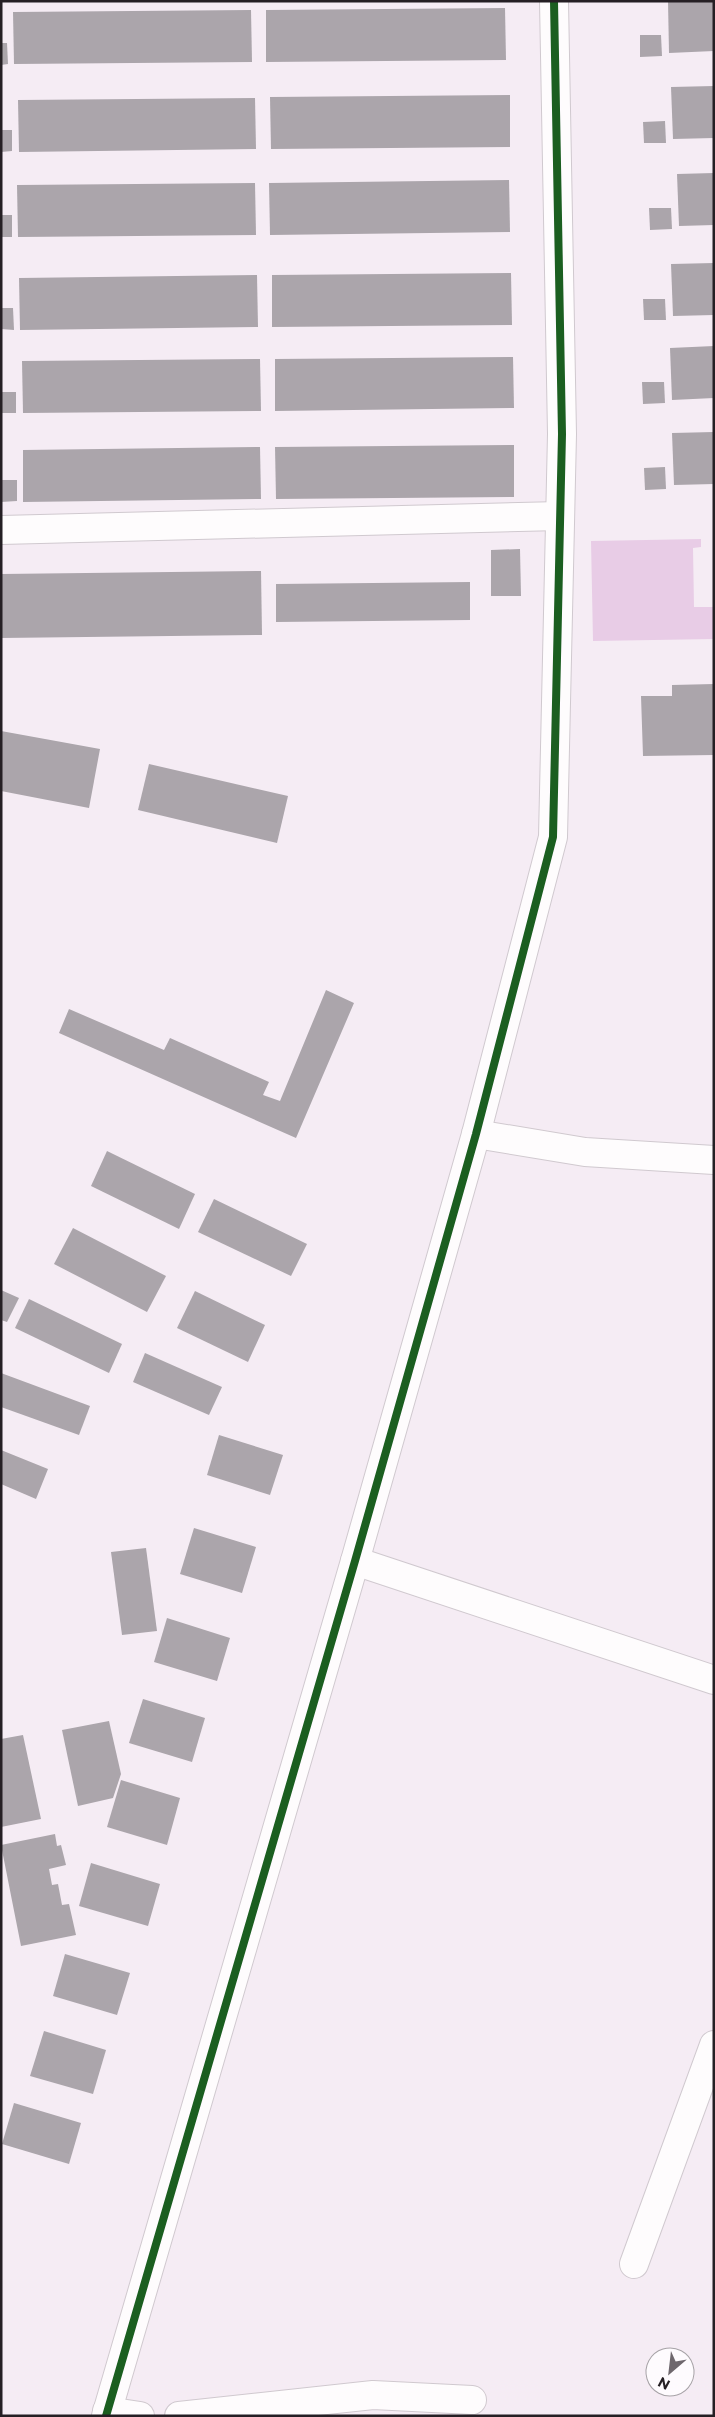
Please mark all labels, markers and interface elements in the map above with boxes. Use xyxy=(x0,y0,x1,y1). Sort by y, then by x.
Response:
north arrow xyxy=(645,2347,695,2397)
text: N xyxy=(655,2373,673,2394)

